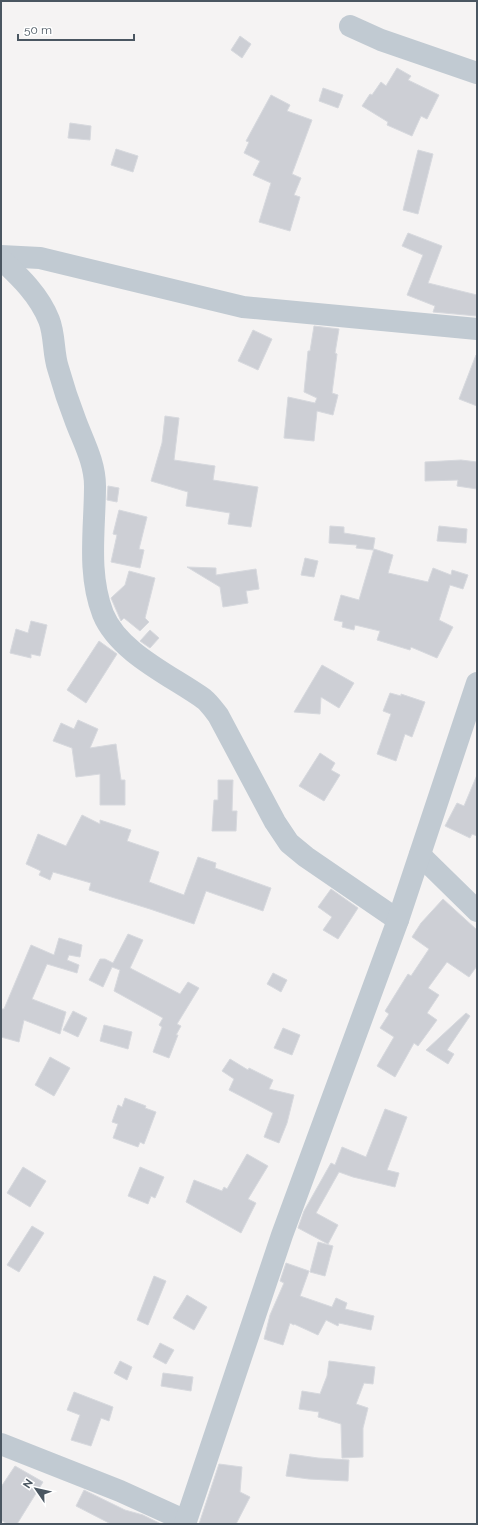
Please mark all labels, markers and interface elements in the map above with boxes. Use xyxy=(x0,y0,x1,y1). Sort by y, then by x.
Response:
scale bar xyxy=(18,16,134,42)
text: 50 m xyxy=(24,23,52,37)
north arrow xyxy=(16,1469,56,1509)
text: N xyxy=(20,1477,36,1491)

